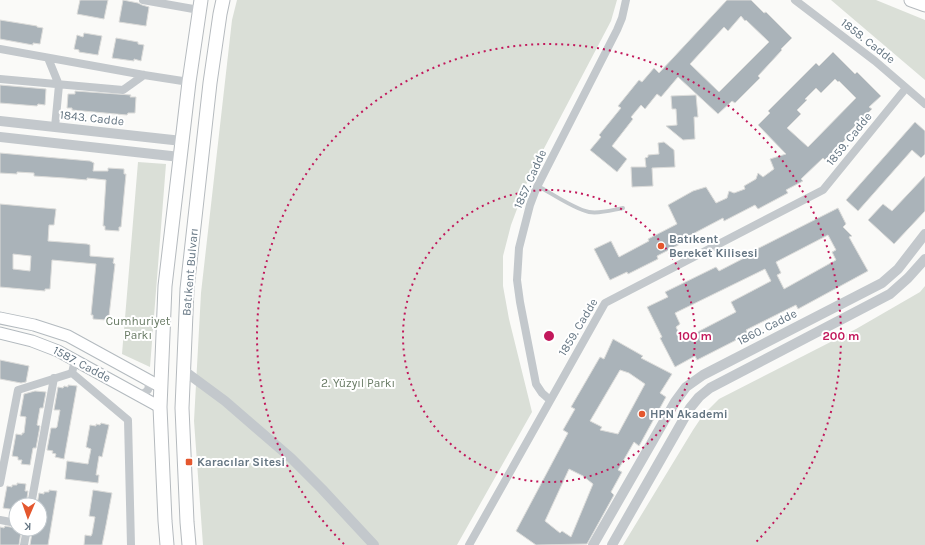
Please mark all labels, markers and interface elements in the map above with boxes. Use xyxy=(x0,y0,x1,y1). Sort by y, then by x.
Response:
street label: 1858. Cadde xyxy=(838,16,898,66)
street label: 1843. Cadde xyxy=(59,108,125,128)
street label: 1859. Cadde xyxy=(823,110,875,168)
street label: 1857. Cadde xyxy=(511,147,549,211)
street label: Batıkent Bulvarı xyxy=(179,227,201,317)
place label: Batıkent Bereket Kilisesi xyxy=(669,232,758,260)
marker: Batıkent Bereket Kilisesi xyxy=(656,241,666,251)
street label: 1859. Cadde xyxy=(555,296,601,358)
street label: 1860. Cadde xyxy=(735,306,799,348)
park label: Cumhuriyet Parkı xyxy=(106,314,171,342)
centre of rings xyxy=(542,329,556,343)
text: 100 m xyxy=(678,329,712,343)
text: 200 m xyxy=(823,329,859,343)
street label: 1587. Cadde xyxy=(51,343,113,385)
park label: 2. Yüzyıl Parkı xyxy=(321,376,395,390)
place label: HPN Akademi xyxy=(650,407,728,421)
marker: HPN Akademi xyxy=(637,409,647,419)
place label: Karacılar Sitesi xyxy=(197,455,285,469)
marker: Karacılar Sitesi xyxy=(184,457,194,467)
north arrow xyxy=(8,497,48,537)
text: K xyxy=(23,520,31,533)

